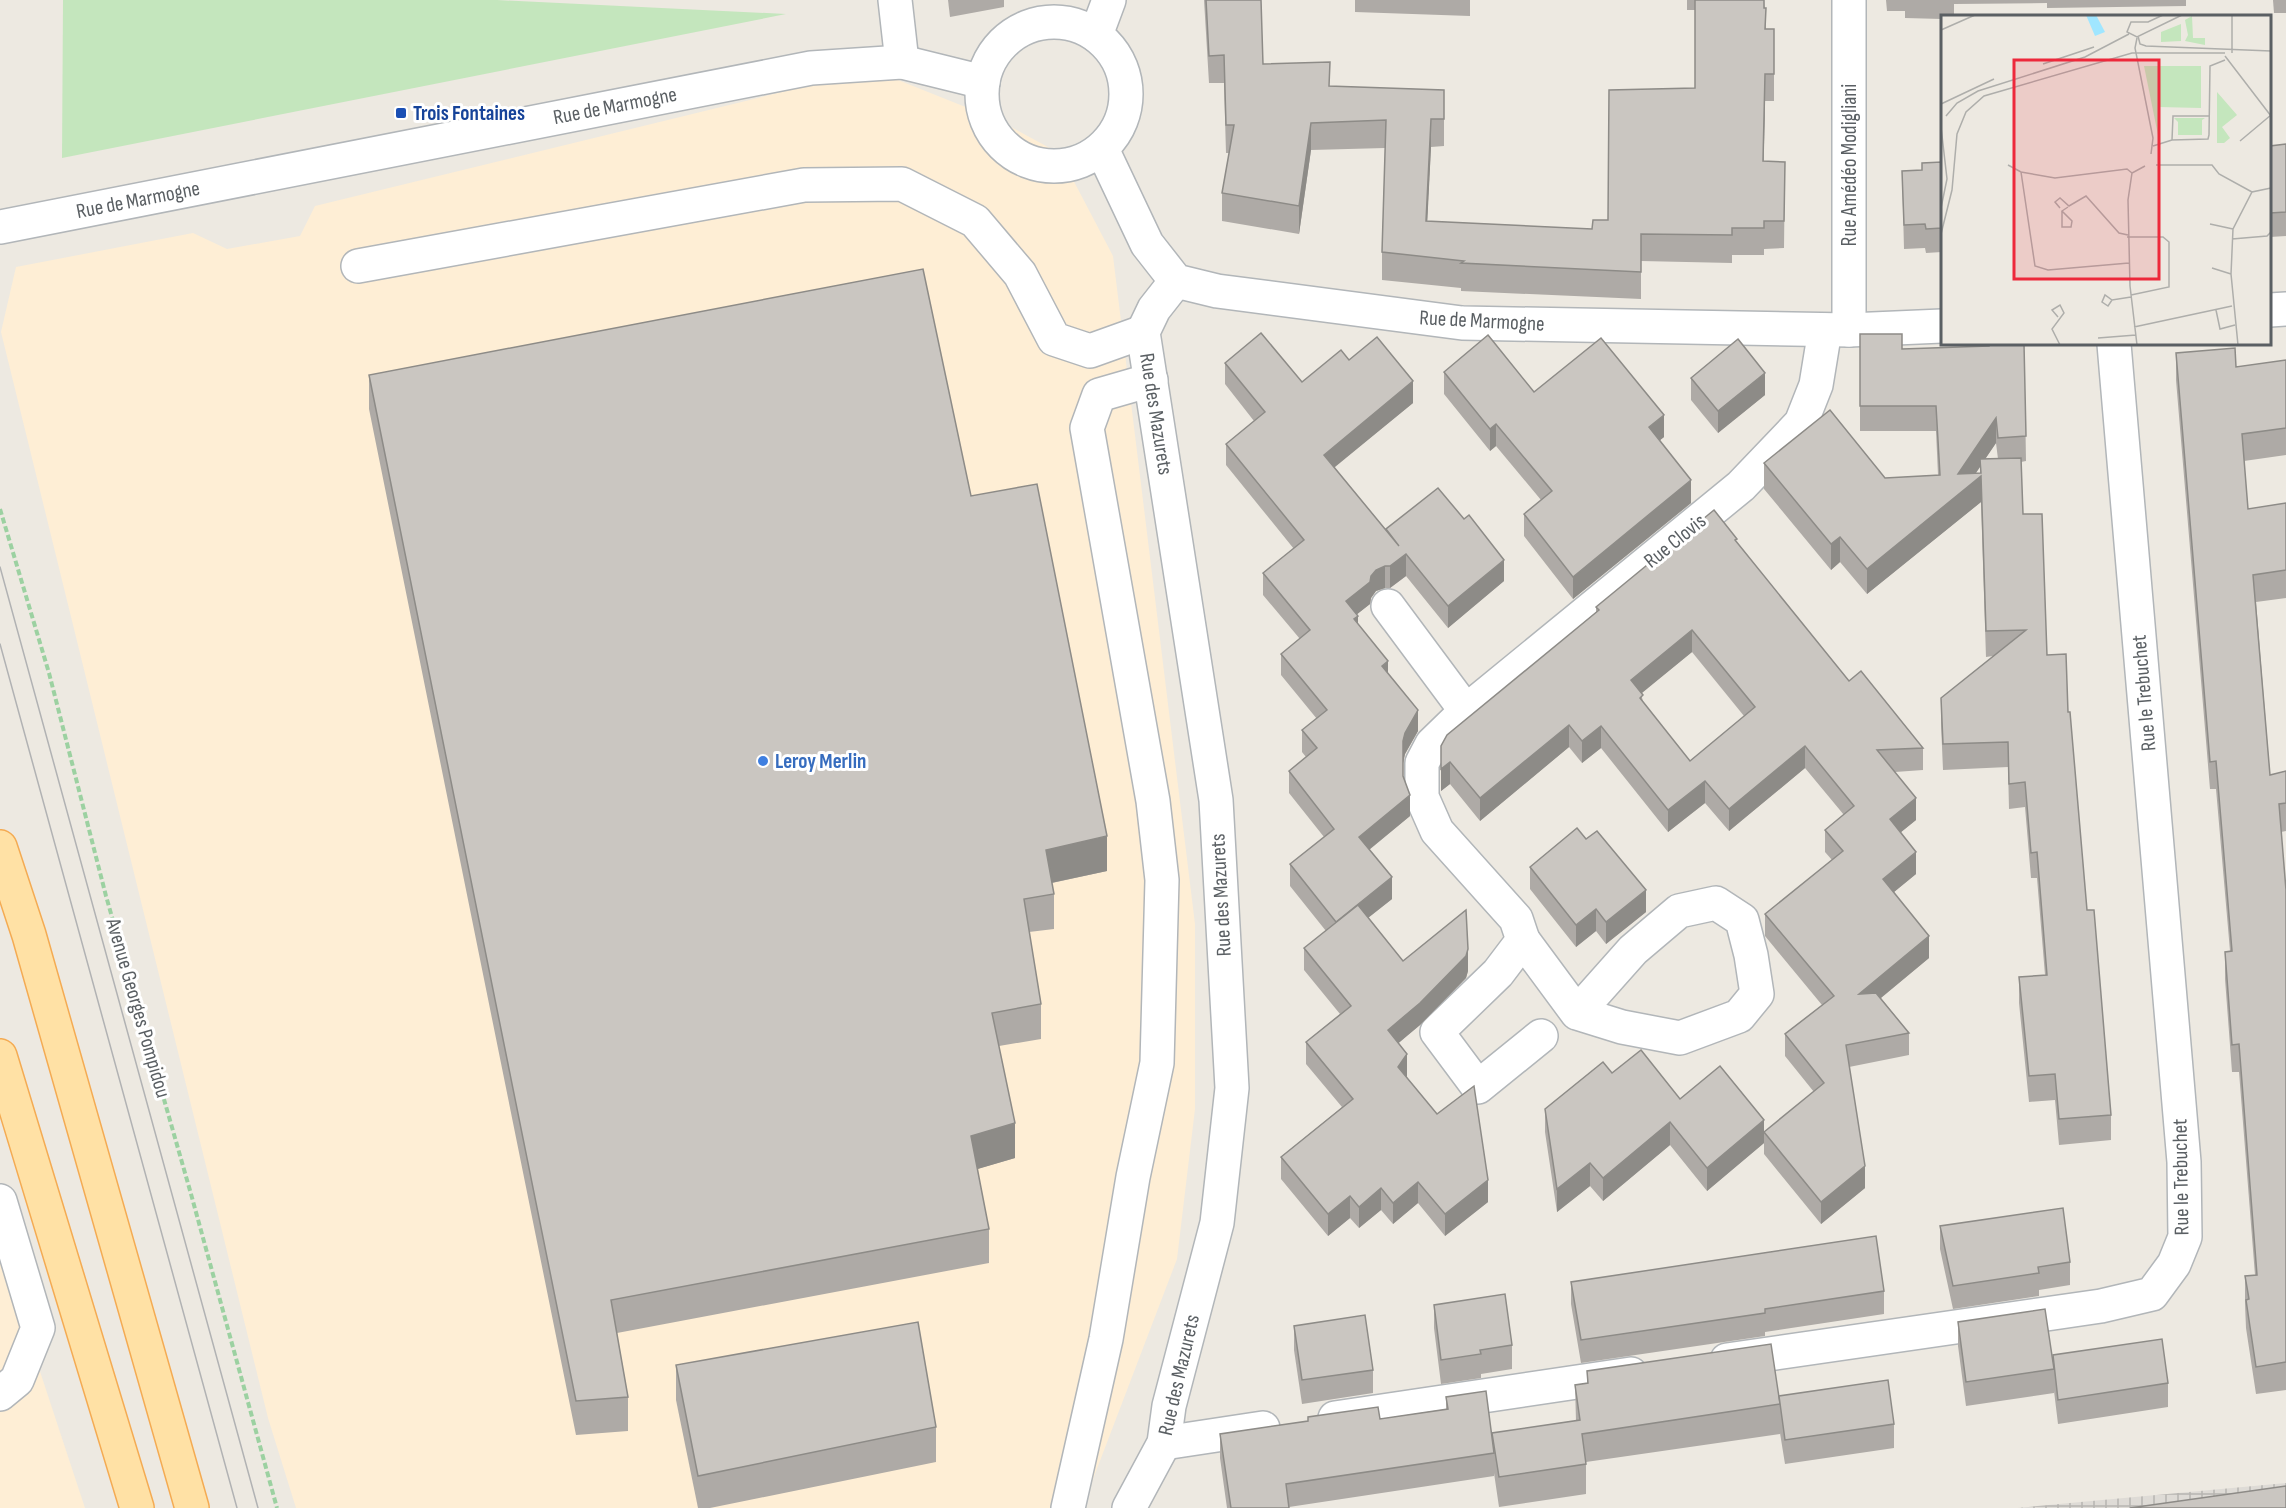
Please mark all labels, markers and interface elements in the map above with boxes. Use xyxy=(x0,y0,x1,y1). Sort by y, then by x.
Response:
inset map xyxy=(1941,15,2271,345)
street label: Rue de Marmogne xyxy=(551,82,679,130)
street label: Rue Amédéo Modigliani xyxy=(1837,84,1862,246)
place label: Trois Fontaines xyxy=(413,101,525,126)
marker: Trois Fontaines xyxy=(394,106,408,120)
street label: Rue de Marmogne xyxy=(74,176,202,224)
street label: Rue de Marmogne xyxy=(1419,305,1545,337)
street label: Rue des Mazurets xyxy=(1134,351,1178,477)
street label: Rue Clovis xyxy=(1639,508,1711,574)
street label: Rue le Trebuchet xyxy=(2126,634,2162,752)
place label: Leroy Merlin xyxy=(775,749,866,774)
marker: Leroy Merlin xyxy=(756,754,770,768)
street label: Rue des Mazurets xyxy=(1205,833,1237,957)
street label: Avenue Georges Pompidou xyxy=(100,915,176,1101)
street label: Rue le Trebuchet xyxy=(2167,1118,2195,1236)
street label: Rue des Mazurets xyxy=(1153,1312,1205,1438)

